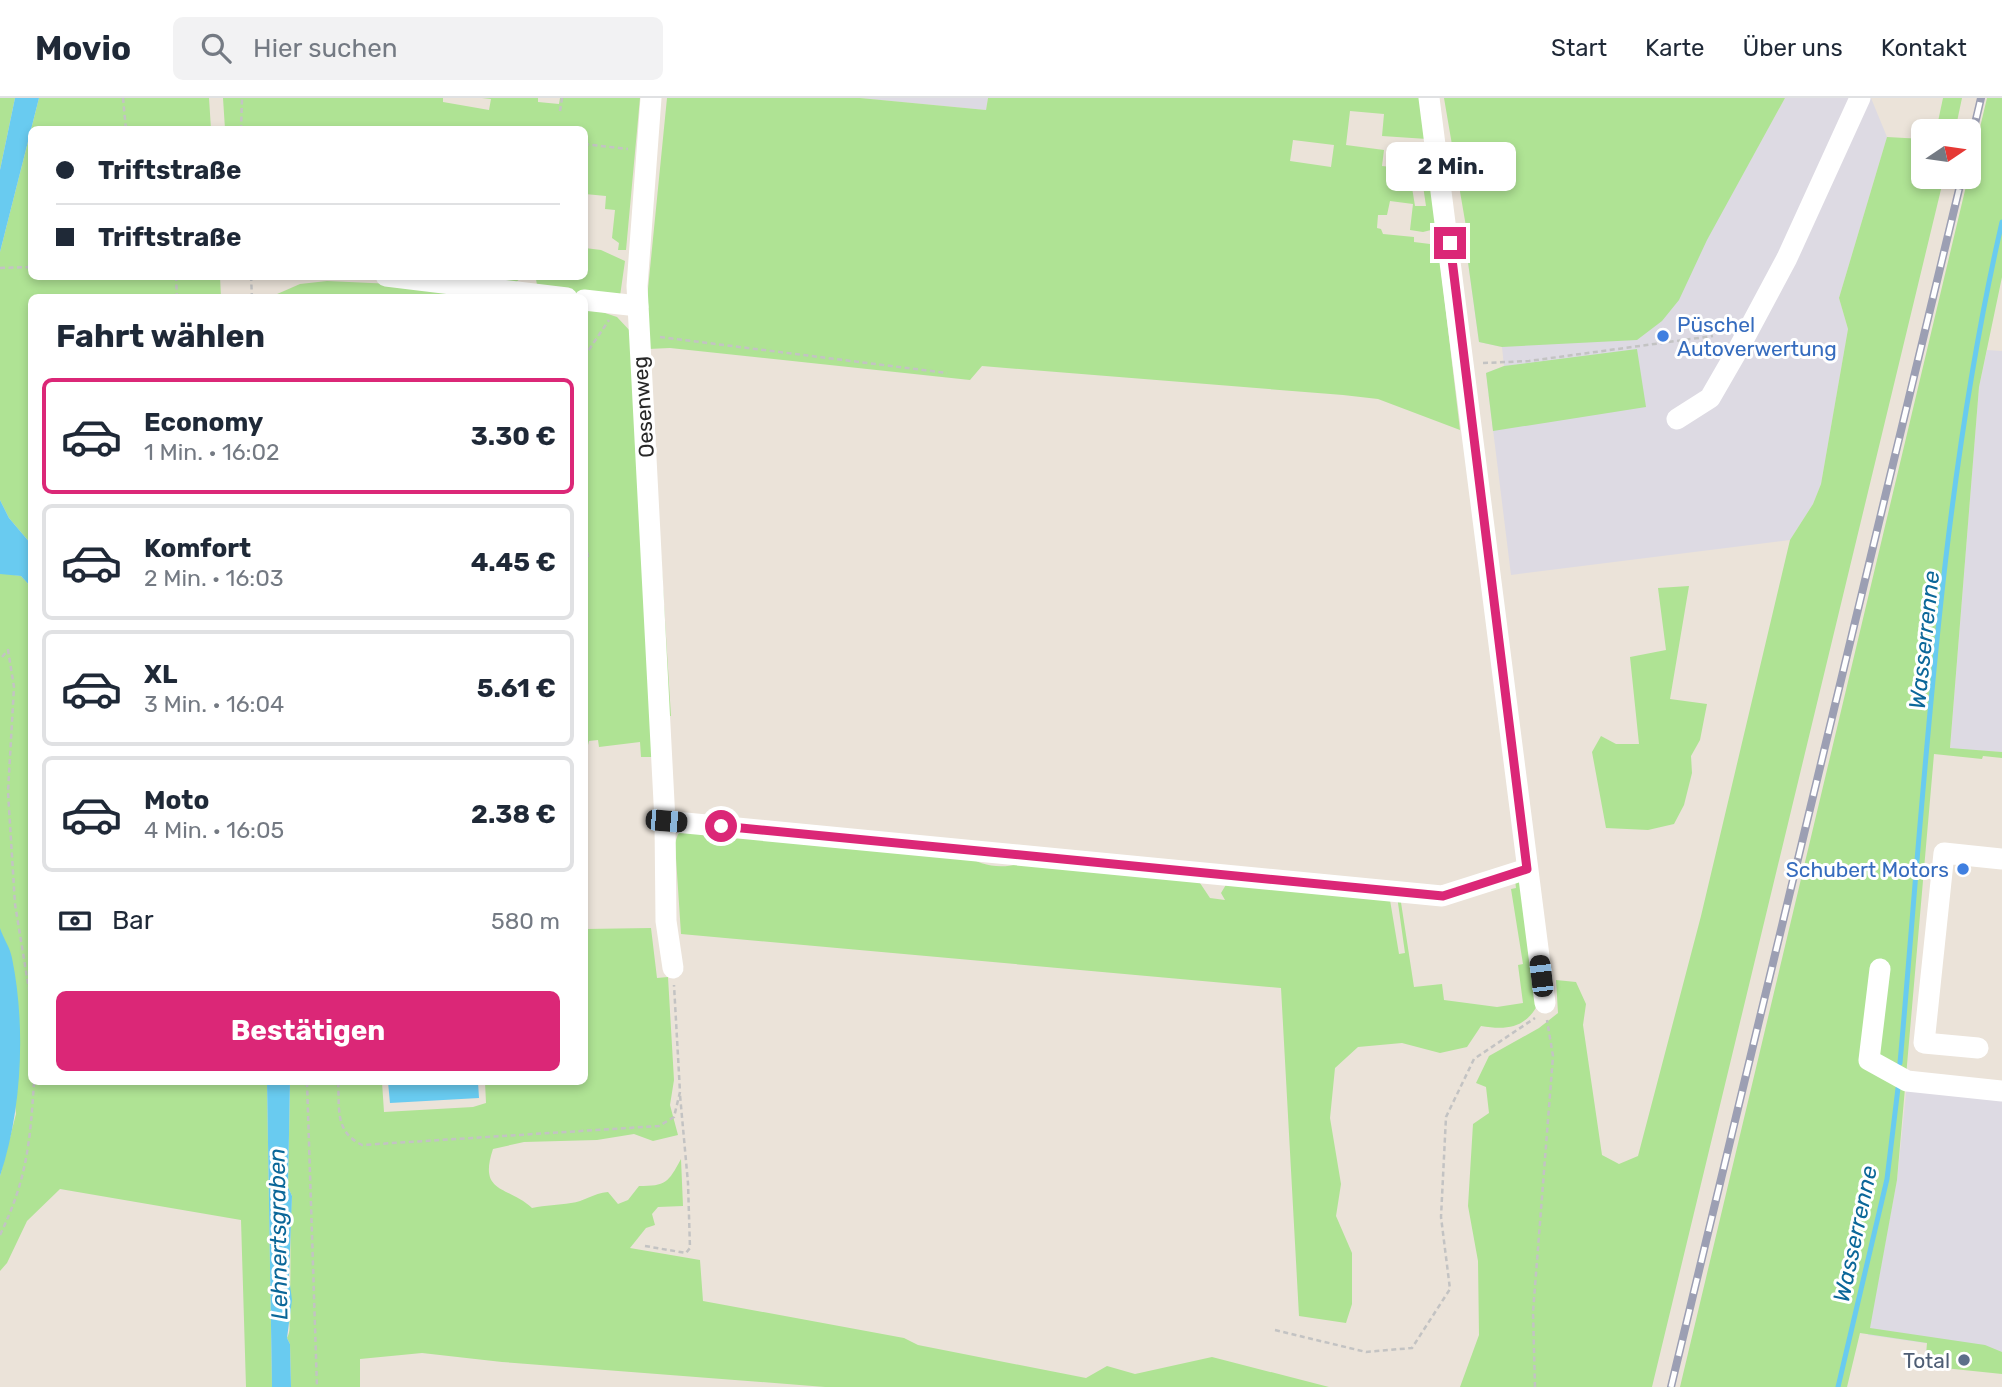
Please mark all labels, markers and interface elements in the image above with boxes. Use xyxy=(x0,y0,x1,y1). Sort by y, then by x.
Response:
search box xyxy=(173,17,663,80)
text: Movio xyxy=(35,29,131,68)
icon: search xyxy=(197,29,235,67)
text: Hier suchen xyxy=(253,33,398,64)
text: Start xyxy=(1551,34,1607,62)
text: Karte xyxy=(1645,34,1705,62)
text: Über uns xyxy=(1743,34,1843,62)
text: Kontakt xyxy=(1881,34,1967,62)
north arrow xyxy=(1911,119,1981,189)
map controls xyxy=(1911,119,1981,189)
callout: 2 Min. xyxy=(1385,142,1515,190)
text: 2 Min. xyxy=(1418,152,1484,180)
text: Triftstraße xyxy=(98,155,241,186)
text: Triftstraße xyxy=(98,222,241,253)
route end xyxy=(1434,227,1466,259)
place label: Püschel Autoverwertung xyxy=(1677,312,1837,361)
text: Fahrt wählen xyxy=(56,317,265,355)
marker: Püschel Autoverwertung xyxy=(1655,328,1671,344)
street label: Oesenweg xyxy=(627,355,659,459)
icon: car xyxy=(60,405,123,468)
text: Economy xyxy=(144,407,263,438)
text: 3.30 € xyxy=(471,421,556,452)
text: 1 Min. · 16:02 xyxy=(144,438,280,466)
icon: car xyxy=(60,531,123,594)
text: Komfort xyxy=(144,533,251,564)
text: 4.45 € xyxy=(471,547,556,578)
text: 2 Min. · 16:03 xyxy=(144,564,284,592)
water label: Wasserrenne xyxy=(1903,569,1945,711)
icon: car xyxy=(60,657,123,720)
text: XL xyxy=(144,659,177,690)
text: 5.61 € xyxy=(477,673,556,704)
text: 3 Min. · 16:04 xyxy=(144,690,284,718)
icon: car xyxy=(60,783,123,846)
text: Moto xyxy=(144,785,209,816)
text: 2.38 € xyxy=(471,799,556,830)
car xyxy=(645,809,688,833)
route start xyxy=(705,810,737,842)
text: 4 Min. · 16:05 xyxy=(144,816,284,844)
place label: Schubert Motors xyxy=(1786,857,1949,882)
marker: Schubert Motors xyxy=(1955,861,1971,877)
icon: cash xyxy=(56,902,94,940)
text: Bar xyxy=(112,905,154,936)
text: 580 m xyxy=(491,907,560,935)
car xyxy=(1529,954,1554,998)
button: Bestätigen xyxy=(56,991,560,1071)
water label: Lehnertsgraben xyxy=(263,1148,293,1320)
water label: Wasserrenne xyxy=(1827,1163,1883,1305)
place label: Total xyxy=(1903,1348,1950,1373)
marker: Total xyxy=(1956,1352,1972,1368)

